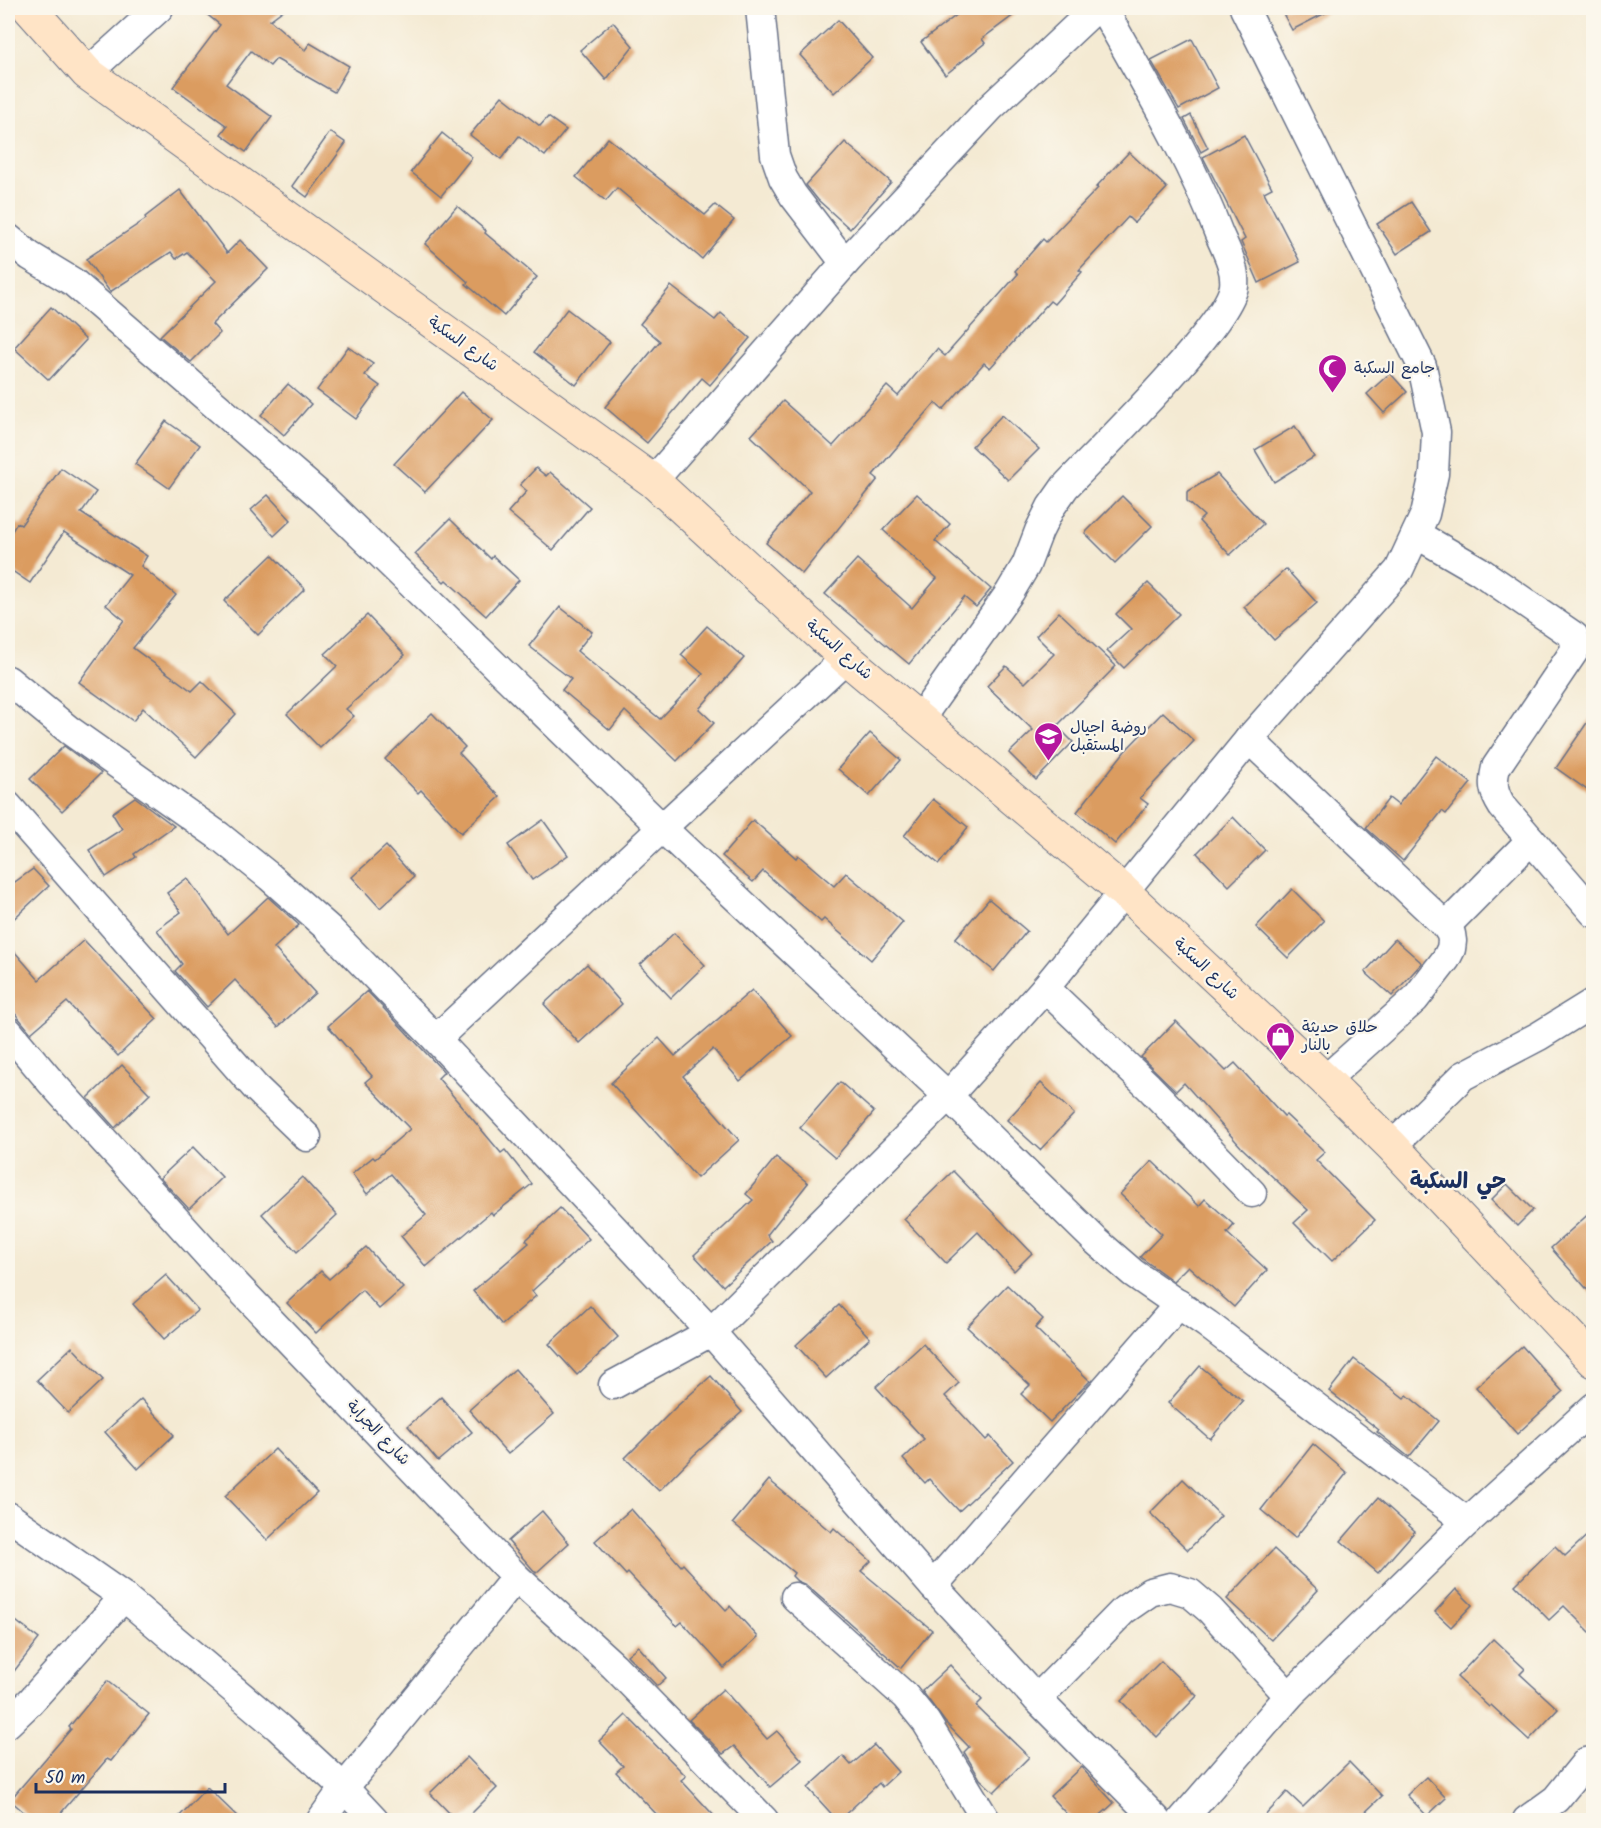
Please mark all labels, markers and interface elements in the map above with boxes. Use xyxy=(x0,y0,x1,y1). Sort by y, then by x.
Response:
street label: شارع السكبة xyxy=(423,310,503,378)
mosque icon: جامع السكبة xyxy=(1317,352,1349,394)
place label: جامع السكبة xyxy=(1354,356,1435,381)
street label: شارع السكبة xyxy=(800,614,878,686)
place label: روضة اجيال المستقبل xyxy=(1070,715,1147,758)
school or university icon: روضة اجيال المستقبل xyxy=(1033,720,1065,762)
street label: شارع السكبة xyxy=(1168,932,1244,1006)
place label: حلاق حديثة بالنار xyxy=(1300,1015,1378,1058)
shop icon: حلاق حديثة بالنار xyxy=(1265,1020,1297,1062)
district label: حي السكبة xyxy=(1410,1165,1506,1200)
street label: شارع الجرابة xyxy=(340,1394,416,1472)
scale bar xyxy=(36,1756,225,1794)
text: 50 m xyxy=(45,1764,85,1793)

